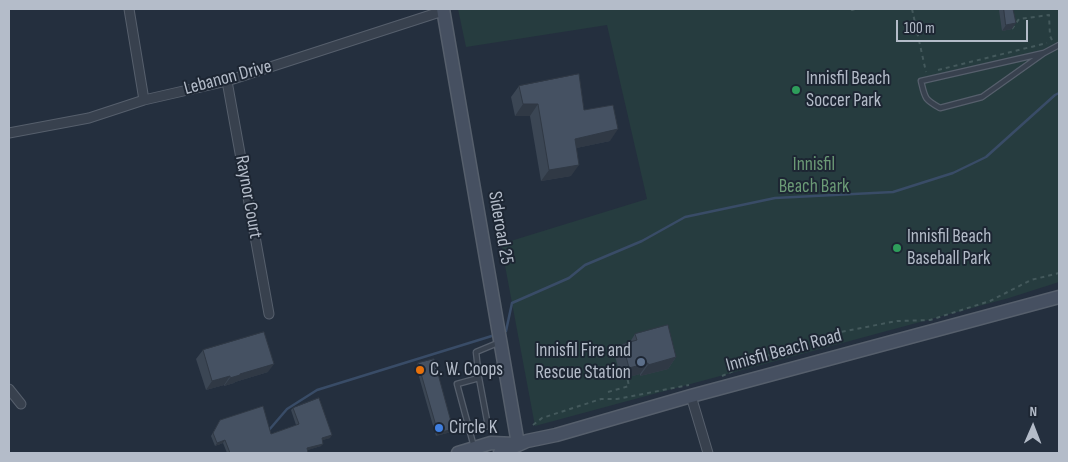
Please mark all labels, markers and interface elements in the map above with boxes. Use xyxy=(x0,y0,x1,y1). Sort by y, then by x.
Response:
scale bar xyxy=(898,10,1030,42)
text: 100 m xyxy=(904,19,935,38)
street label: Lebanon Drive xyxy=(182,55,274,101)
place label: Innisfil Beach Soccer Park xyxy=(806,68,890,112)
marker: Innisfil Beach Soccer Park xyxy=(790,84,802,96)
street label: Raynor Court xyxy=(229,154,267,240)
park label: Innisfil Beach Bark xyxy=(779,154,849,198)
street label: Sideroad 25 xyxy=(482,190,518,266)
place label: Innisfil Beach Baseball Park xyxy=(907,226,991,270)
marker: Innisfil Beach Baseball Park xyxy=(891,242,903,254)
street label: Innisfil Beach Road xyxy=(724,325,844,377)
place label: Innisfil Fire and Rescue Station xyxy=(535,340,631,384)
marker: Innisfil Fire and Rescue Station xyxy=(635,356,647,368)
place label: C. W. Coops xyxy=(430,359,503,381)
marker: C. W. Coops xyxy=(414,364,426,376)
north arrow xyxy=(1008,402,1058,452)
text: N xyxy=(1029,403,1037,420)
place label: Circle K xyxy=(449,417,497,439)
marker: Circle K xyxy=(433,422,445,434)

